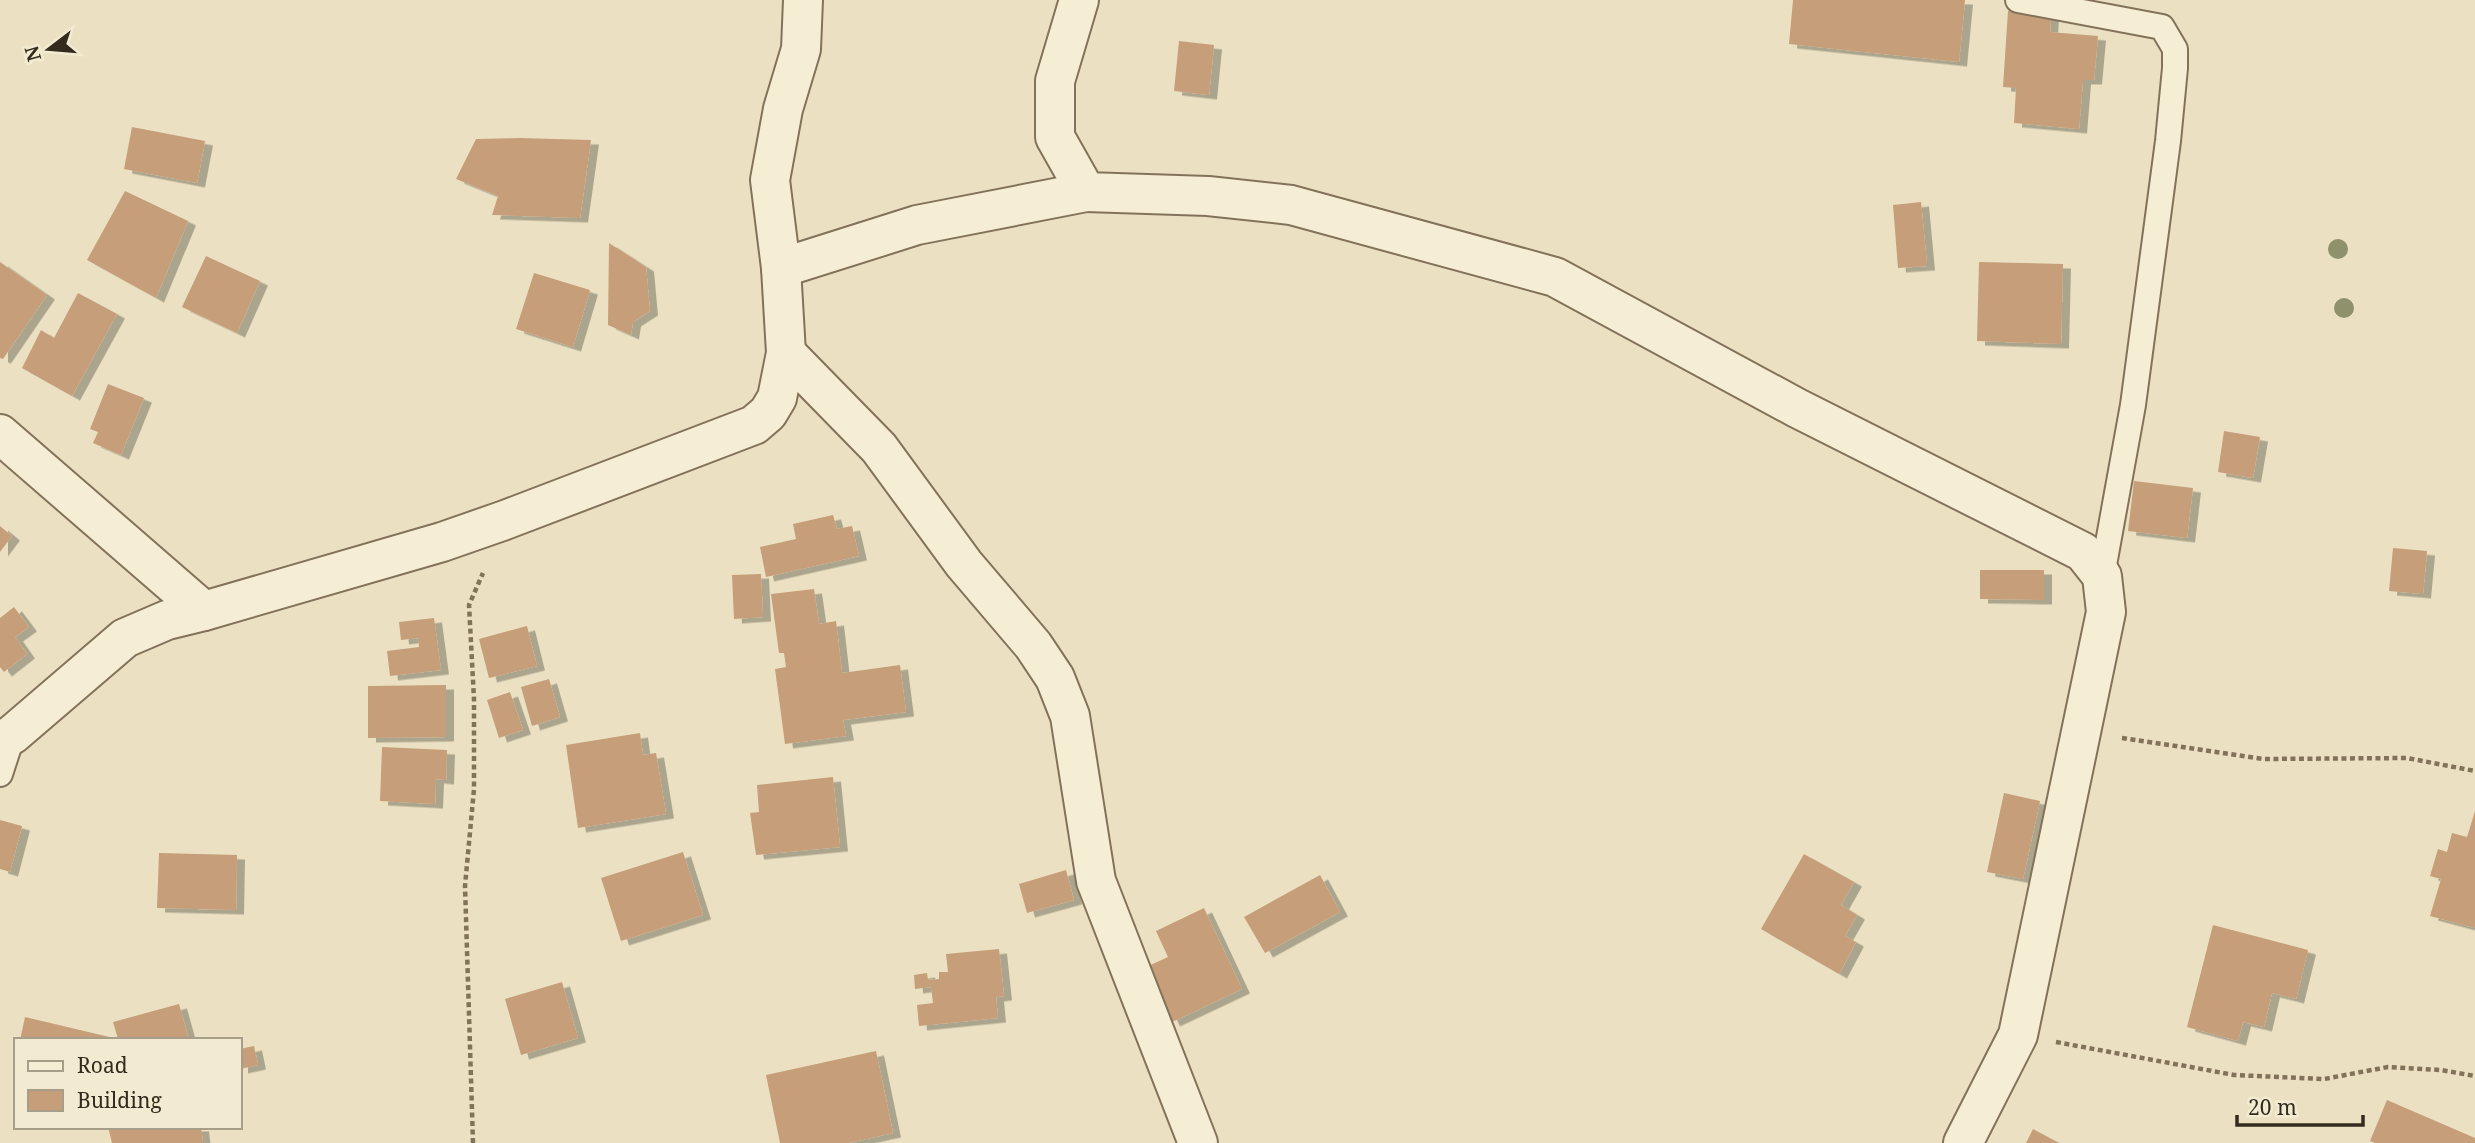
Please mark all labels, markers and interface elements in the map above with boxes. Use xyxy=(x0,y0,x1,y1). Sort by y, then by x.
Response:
north arrow xyxy=(14,14,84,84)
text: N xyxy=(18,43,47,64)
legend xyxy=(14,1038,242,1129)
text: Road xyxy=(77,1051,128,1079)
scale bar xyxy=(2237,1084,2363,1128)
text: Building xyxy=(77,1086,162,1114)
text: 20 m xyxy=(2248,1093,2297,1121)

